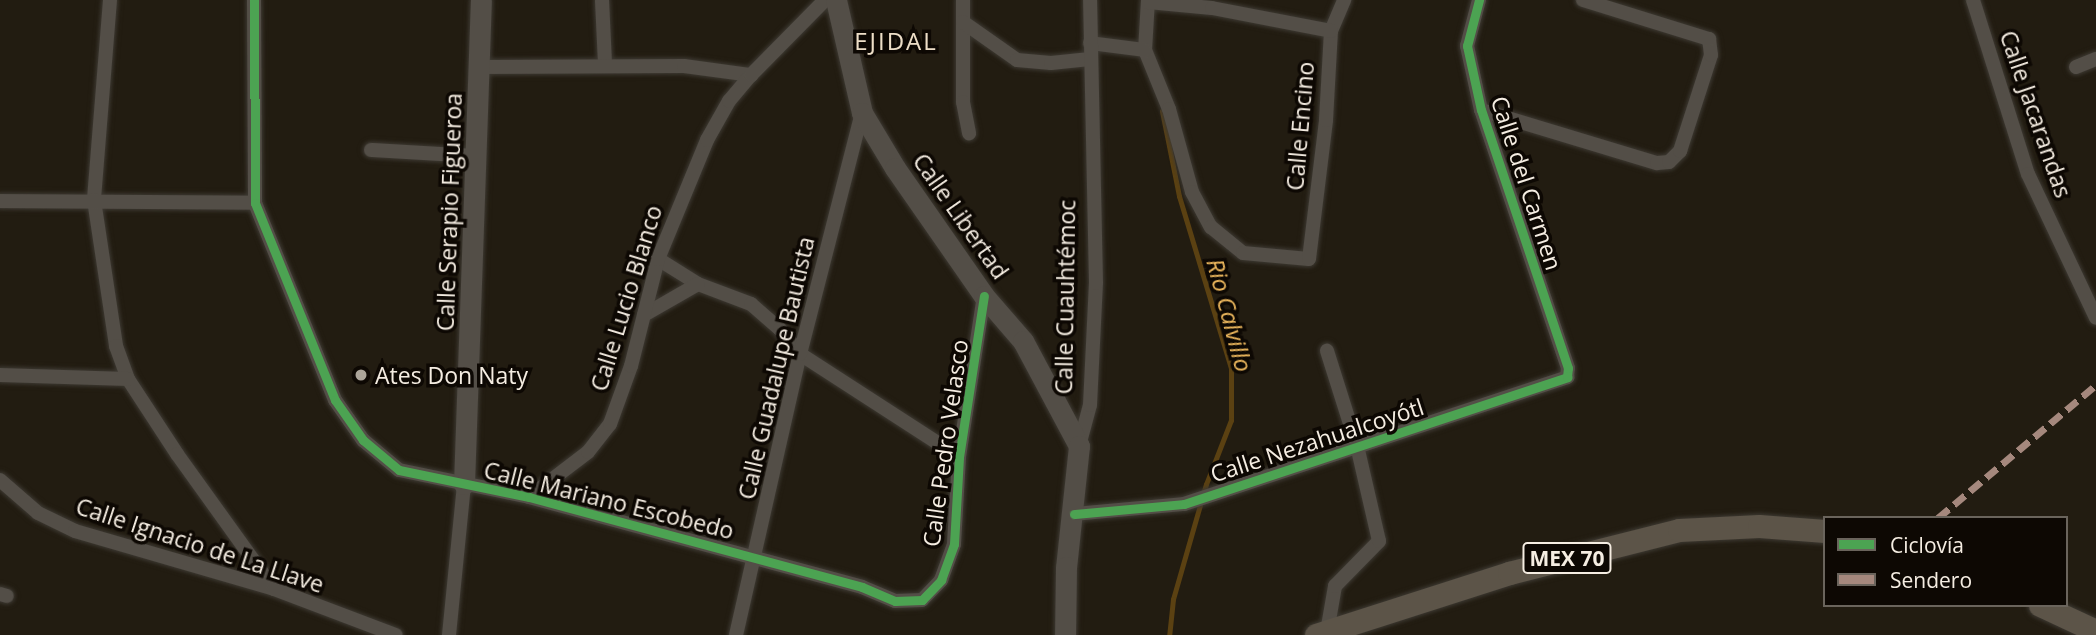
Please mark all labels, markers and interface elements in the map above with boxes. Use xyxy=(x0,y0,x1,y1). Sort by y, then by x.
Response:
district label: EJIDAL xyxy=(855,27,937,55)
street label: Calle Jacarandas xyxy=(1995,27,2077,201)
street label: Calle Encino xyxy=(1281,60,1319,192)
street label: Calle Serapio Figueroa xyxy=(431,92,467,332)
street label: Calle del Carmen xyxy=(1486,92,1568,274)
street label: Calle Libertad xyxy=(908,148,1014,284)
street label: Calle Cuauhtémoc xyxy=(1050,199,1080,395)
street label: Calle Lucio Blanco xyxy=(585,202,667,394)
street label: Calle Guadalupe Bautista xyxy=(732,234,820,502)
water label: Rio Calvillo xyxy=(1201,255,1259,375)
street label: Calle Pedro Velasco xyxy=(917,338,973,548)
place label: Ates Don Naty xyxy=(375,361,528,389)
marker: Ates Don Naty xyxy=(353,367,369,383)
street label: Calle Nezahualcoyótl xyxy=(1207,392,1427,488)
street label: Calle Mariano Escobedo xyxy=(481,456,737,544)
street label: Calle Ignacio de La Llave xyxy=(73,492,327,598)
legend xyxy=(1823,516,2068,607)
text: Ciclovía xyxy=(1890,531,1964,559)
road number: MEX 70 xyxy=(1522,540,1612,576)
text: Sendero xyxy=(1890,566,1972,594)

